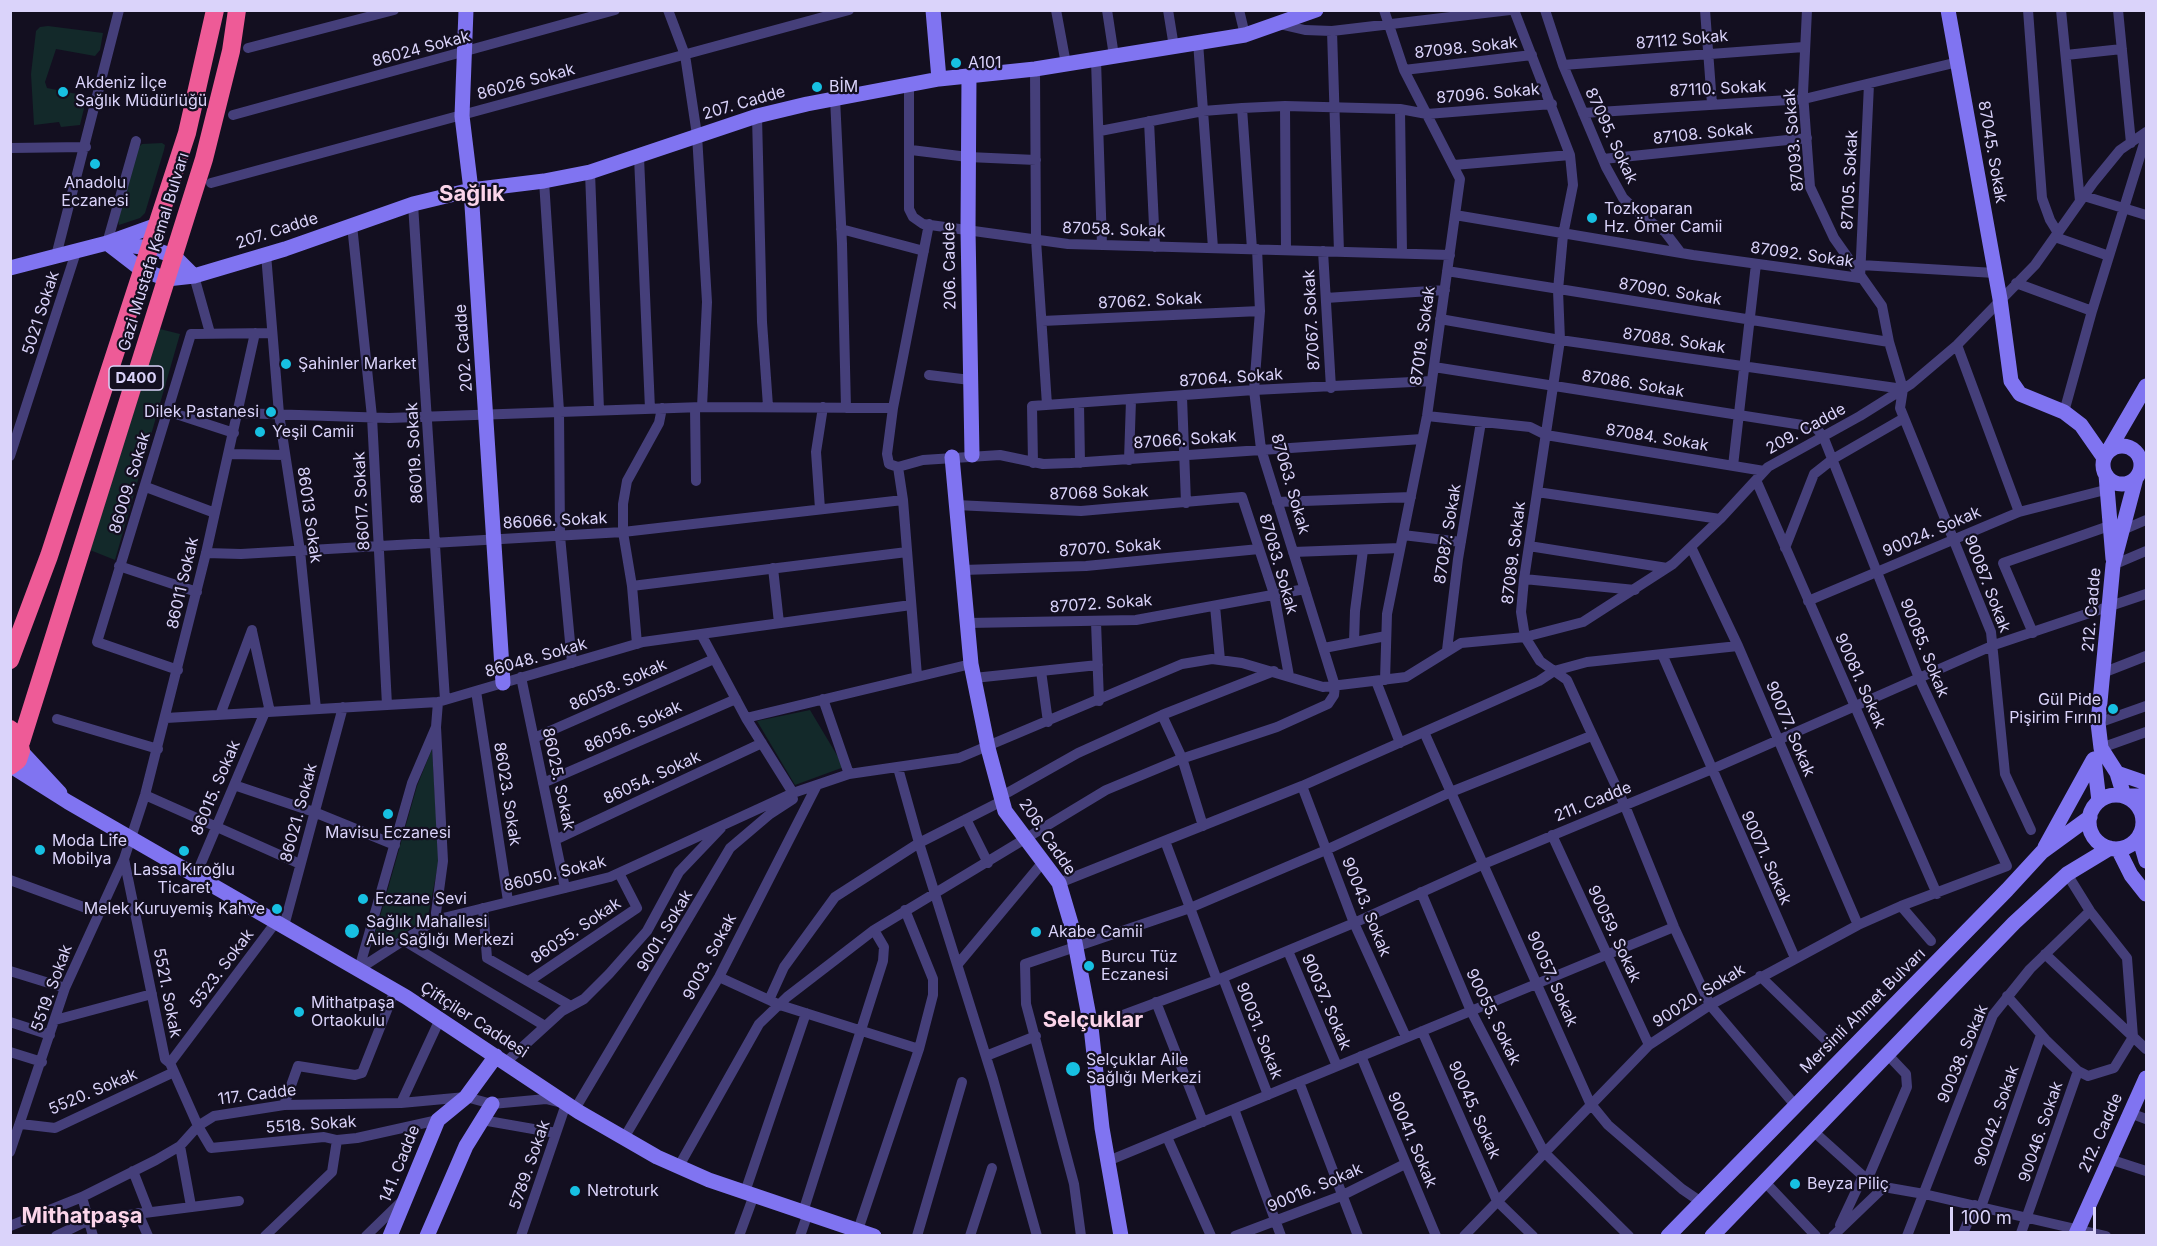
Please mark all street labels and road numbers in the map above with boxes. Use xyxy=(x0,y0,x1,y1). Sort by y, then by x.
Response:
street label: 87112 Sokak xyxy=(1635,26,1729,54)
street label: 86024 Sokak xyxy=(370,27,472,71)
street label: 87098. Sokak xyxy=(1413,33,1519,63)
street label: 86026 Sokak xyxy=(475,60,577,104)
street label: 87110. Sokak xyxy=(1669,77,1767,101)
street label: 87096. Sokak xyxy=(1436,80,1540,108)
street label: 207. Cadde xyxy=(700,82,788,124)
street label: 87095. Sokak xyxy=(1580,85,1642,187)
street label: 87093. Sokak xyxy=(1780,87,1808,193)
street label: 87045. Sokak xyxy=(1974,99,2010,205)
street label: 87108. Sokak xyxy=(1652,119,1754,149)
street label: 87105. Sokak xyxy=(1838,129,1862,231)
street label: Gazi Mustafa Kemal Bulvarı xyxy=(115,150,193,354)
street label: 207. Cadde xyxy=(233,209,321,253)
street label: 87058. Sokak xyxy=(1062,219,1166,241)
street label: 206. Cadde xyxy=(940,222,960,310)
street label: 87092. Sokak xyxy=(1749,238,1855,272)
street label: 5021 Sokak xyxy=(18,269,64,357)
street label: 87067. Sokak xyxy=(1300,269,1324,371)
street label: 87090. Sokak xyxy=(1617,274,1723,310)
street label: 87019. Sokak xyxy=(1407,285,1439,387)
street label: 87062. Sokak xyxy=(1098,289,1202,313)
street label: 202. Cadde xyxy=(451,303,477,393)
street label: 87088. Sokak xyxy=(1621,324,1727,358)
street label: 87064. Sokak xyxy=(1178,365,1284,391)
road number: D400 xyxy=(109,366,163,390)
street label: 87086. Sokak xyxy=(1580,366,1686,402)
street label: 209. Cadde xyxy=(1763,399,1849,459)
street label: 86019. Sokak xyxy=(403,402,427,504)
street label: 87084. Sokak xyxy=(1604,420,1710,456)
street label: 87066. Sokak xyxy=(1133,427,1237,453)
street label: 86009. Sokak xyxy=(105,430,155,536)
street label: 87063. Sokak xyxy=(1266,431,1314,537)
street label: 86017. Sokak xyxy=(350,451,374,551)
street label: 86013 Sokak xyxy=(293,466,325,564)
street label: 87068 Sokak xyxy=(1049,482,1149,504)
street label: 87087. Sokak xyxy=(1431,482,1465,586)
street label: 87089. Sokak xyxy=(1498,500,1530,606)
street label: 90024. Sokak xyxy=(1880,503,1984,561)
street label: 86066. Sokak xyxy=(502,509,608,533)
street label: 87083. Sokak xyxy=(1254,511,1302,617)
street label: 90087. Sokak xyxy=(1960,533,2014,635)
street label: 86011 Sokak xyxy=(163,535,203,631)
street label: 87070. Sokak xyxy=(1058,535,1162,561)
street label: 212. Cadde xyxy=(2079,567,2105,653)
street label: 87072. Sokak xyxy=(1049,591,1153,617)
street label: 90085. Sokak xyxy=(1895,596,1953,700)
street label: 90081. Sokak xyxy=(1830,630,1890,732)
street label: 86048. Sokak xyxy=(483,634,589,682)
street label: 86058. Sokak xyxy=(566,655,670,715)
street label: 90077. Sokak xyxy=(1761,678,1819,780)
street label: 86056. Sokak xyxy=(581,697,685,757)
street label: 86025. Sokak xyxy=(538,726,578,832)
street label: 86015. Sokak xyxy=(187,738,245,838)
street label: 86023. Sokak xyxy=(489,741,525,847)
street label: 86054. Sokak xyxy=(600,747,704,809)
street label: 86021. Sokak xyxy=(277,761,321,865)
street label: 211. Cadde xyxy=(1552,778,1634,826)
street label: 206. Cadde xyxy=(1014,795,1080,879)
street label: 90071. Sokak xyxy=(1737,808,1795,908)
street label: 86050. Sokak xyxy=(502,852,608,896)
street label: 90043. Sokak xyxy=(1337,855,1395,959)
street label: 90059. Sokak xyxy=(1583,882,1645,986)
street label: 9001. Sokak xyxy=(633,887,697,975)
street label: 86035. Sokak xyxy=(527,894,625,968)
street label: 9003. Sokak xyxy=(679,910,741,1004)
street label: 5523. Sokak xyxy=(186,926,258,1012)
street label: 90057. Sokak xyxy=(1522,928,1582,1030)
street label: 5519. Sokak xyxy=(27,942,77,1034)
street label: Mersinli Ahmet Bulvarı xyxy=(1796,944,1930,1078)
street label: 5521. Sokak xyxy=(149,946,185,1040)
street label: 90037. Sokak xyxy=(1297,951,1355,1053)
street label: 90020. Sokak xyxy=(1649,960,1749,1032)
street label: 90055. Sokak xyxy=(1461,966,1525,1068)
street label: Çiftçiler Caddesi xyxy=(416,978,532,1062)
street label: 90031. Sokak xyxy=(1232,980,1286,1082)
street label: 90038. Sokak xyxy=(1934,1002,1992,1106)
street label: 90045. Sokak xyxy=(1444,1058,1504,1162)
street label: 90042. Sokak xyxy=(1971,1063,2023,1169)
street label: 5520. Sokak xyxy=(46,1065,140,1119)
street label: 90046. Sokak xyxy=(2015,1079,2067,1185)
street label: 117. Cadde xyxy=(217,1081,297,1109)
street label: 90041. Sokak xyxy=(1383,1089,1441,1191)
street label: 212. Cadde xyxy=(2075,1090,2127,1176)
street label: 5518. Sokak xyxy=(265,1112,357,1138)
street label: 5789. Sokak xyxy=(506,1118,554,1212)
street label: 141. Cadde xyxy=(376,1123,424,1205)
street label: 90016. Sokak xyxy=(1265,1159,1365,1217)

